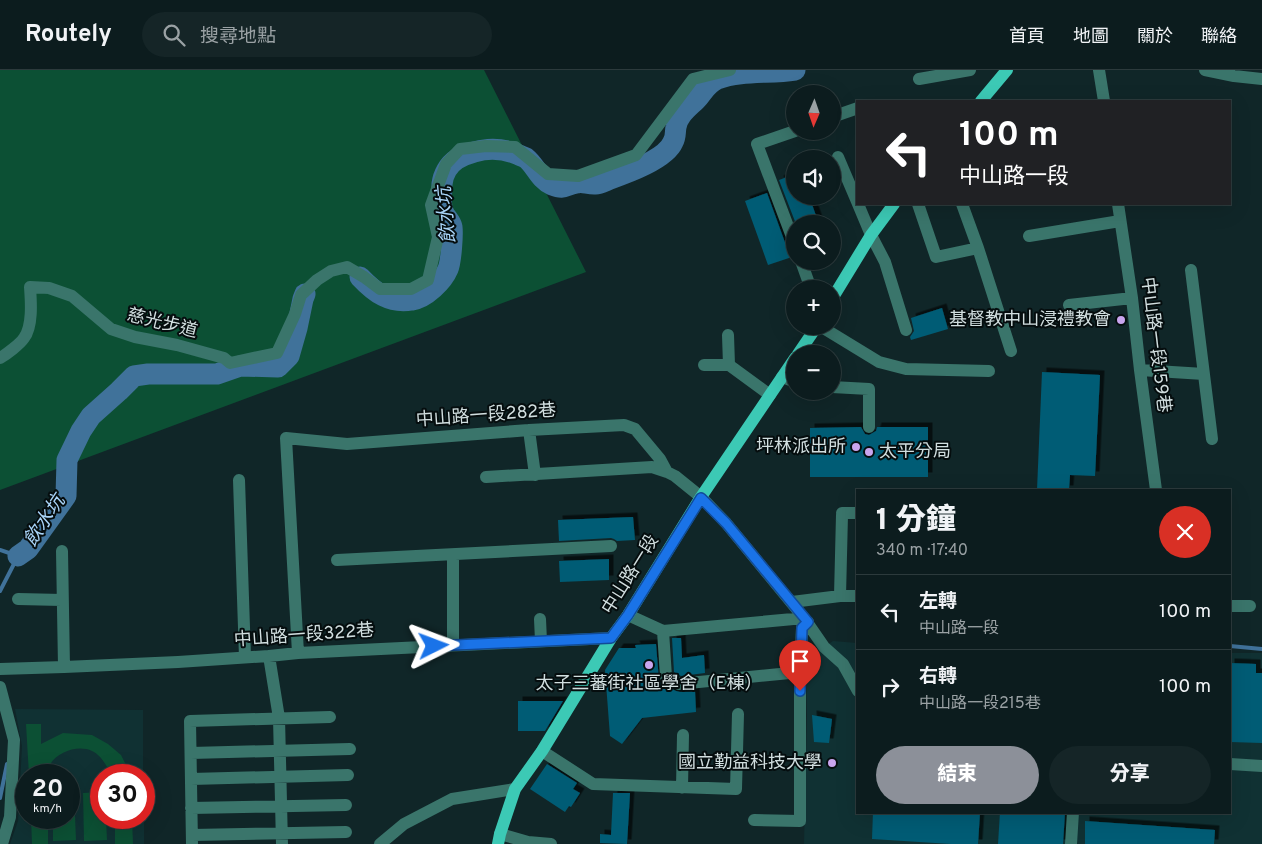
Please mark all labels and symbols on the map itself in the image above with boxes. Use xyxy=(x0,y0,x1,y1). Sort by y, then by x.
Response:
north arrow xyxy=(786,85,841,140)
water label: 飲水坑 xyxy=(432,183,461,244)
street label: 中山路一段159巷 xyxy=(1135,276,1175,414)
street label: 慈光步道 xyxy=(124,304,200,344)
place label: 基督教中山浸禮教會 xyxy=(949,309,1111,332)
marker: 基督教中山浸禮教會 xyxy=(1115,314,1127,326)
street label: 中山路一段282巷 xyxy=(415,400,557,432)
place label: 坪林派出所 xyxy=(756,436,846,459)
marker: 坪林派出所 xyxy=(850,441,862,453)
place label: 太平分局 xyxy=(879,441,951,464)
marker: 太平分局 xyxy=(863,446,875,458)
water label: 飲水坑 xyxy=(19,488,73,551)
street label: 中山路一段 xyxy=(597,531,665,619)
position arrow xyxy=(407,619,459,671)
street label: 中山路一段322巷 xyxy=(233,620,375,652)
pin xyxy=(779,640,821,691)
marker: 太子三蕃街社區學舍（E棟） xyxy=(643,659,655,671)
place label: 太子三蕃街社區學舍（E棟） xyxy=(536,673,762,696)
place label: 國立勤益科技大學 xyxy=(678,752,822,775)
marker: 國立勤益科技大學 xyxy=(826,757,838,769)
speed limit sign: 30 xyxy=(90,764,155,829)

